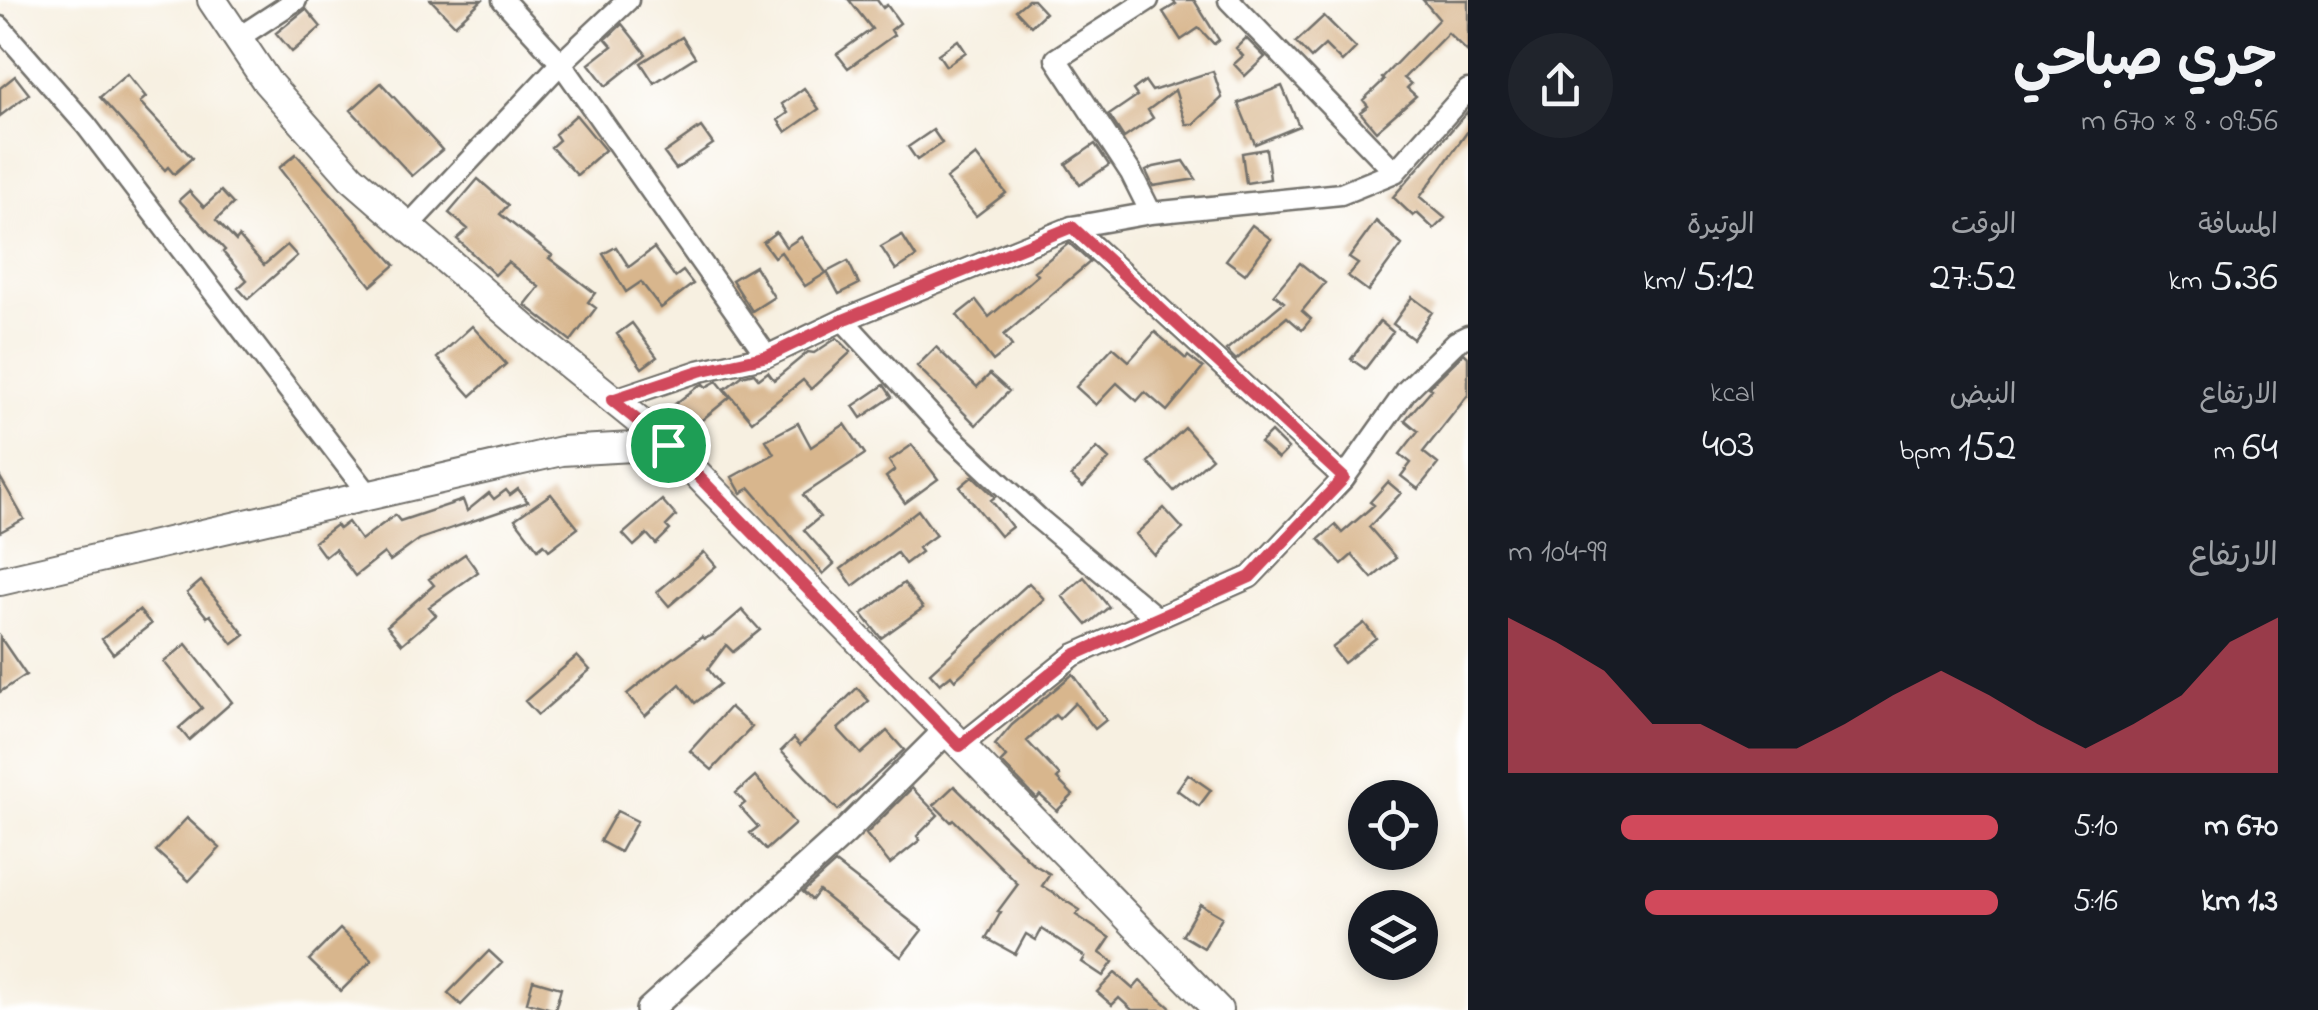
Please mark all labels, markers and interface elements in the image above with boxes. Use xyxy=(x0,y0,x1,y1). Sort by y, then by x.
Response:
text: جري صباحي xyxy=(2013,21,2278,101)
button: share xyxy=(1508,33,1613,138)
text: 09:56 · 8 × 670 m xyxy=(2081,99,2278,146)
text: الوتيرة xyxy=(1687,206,1755,247)
text: الوقت xyxy=(1951,206,2016,247)
text: المسافة xyxy=(2198,206,2278,247)
text: 5:12 xyxy=(1693,248,1755,309)
text: 27:52 xyxy=(1930,248,2016,309)
text: 5.36 xyxy=(2210,248,2278,309)
text: /km xyxy=(1643,262,1693,303)
text: km xyxy=(2169,262,2210,303)
text: kcal xyxy=(1710,374,1755,415)
text: النبض xyxy=(1949,376,2016,417)
text: الارتفاع xyxy=(2199,376,2278,417)
pin xyxy=(626,403,711,488)
text: 403 xyxy=(1702,415,1755,476)
icon: arrive xyxy=(641,418,696,473)
text: 152 xyxy=(1958,418,2016,479)
text: 64 xyxy=(2242,418,2278,479)
text: bpm xyxy=(1899,432,1958,473)
text: m xyxy=(2213,432,2242,473)
text: 99–104 m xyxy=(1508,530,1607,577)
text: الارتفاع xyxy=(2188,534,2278,581)
map controls xyxy=(1348,780,1438,980)
button: locate xyxy=(1348,780,1438,870)
text: 5:10 xyxy=(2073,804,2118,851)
text: 670 m xyxy=(2204,804,2278,851)
text: 5:16 xyxy=(2073,879,2118,926)
text: 1.3 km xyxy=(2201,879,2278,926)
button: layers xyxy=(1348,890,1438,980)

